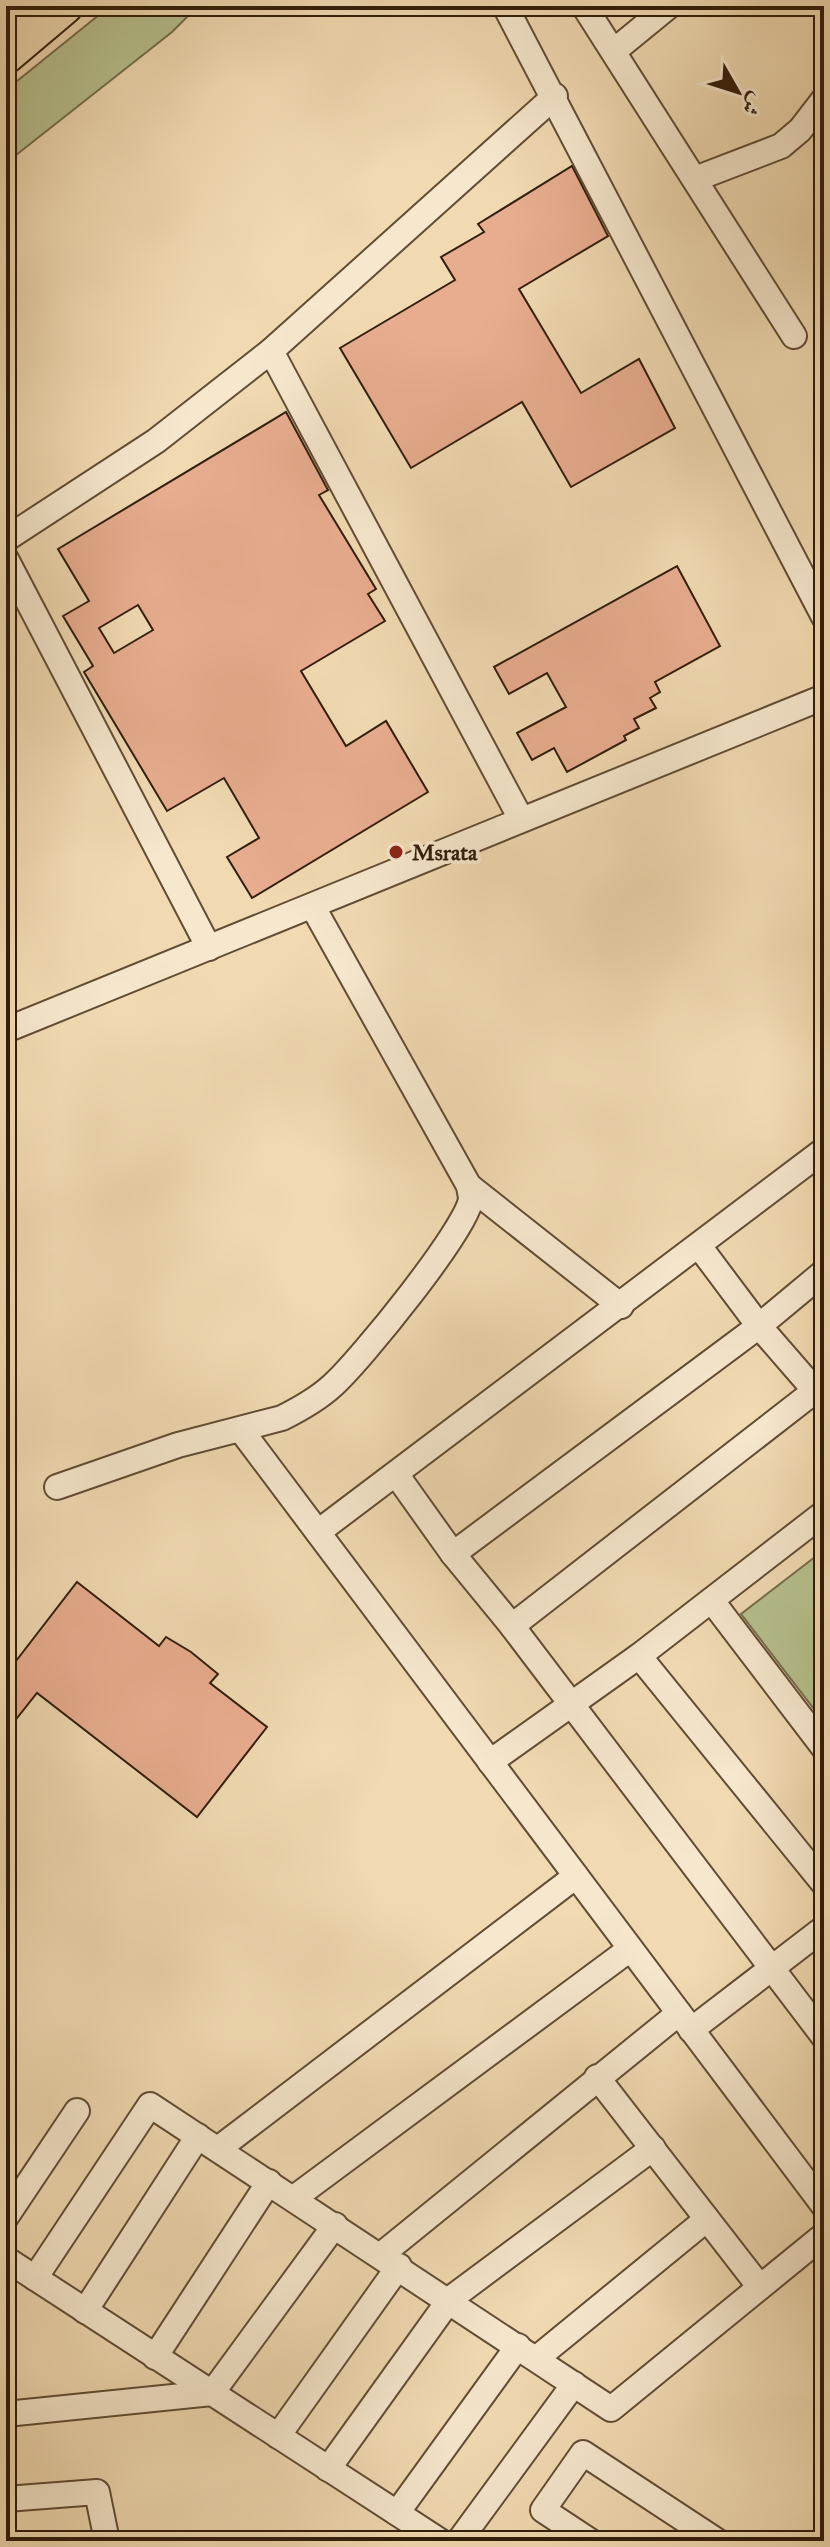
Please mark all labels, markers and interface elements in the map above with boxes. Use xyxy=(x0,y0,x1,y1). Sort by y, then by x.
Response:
north arrow xyxy=(698,52,778,132)
text: ش xyxy=(736,87,771,121)
place label: Msrata xyxy=(412,839,478,866)
marker: Msrata xyxy=(387,843,405,861)

